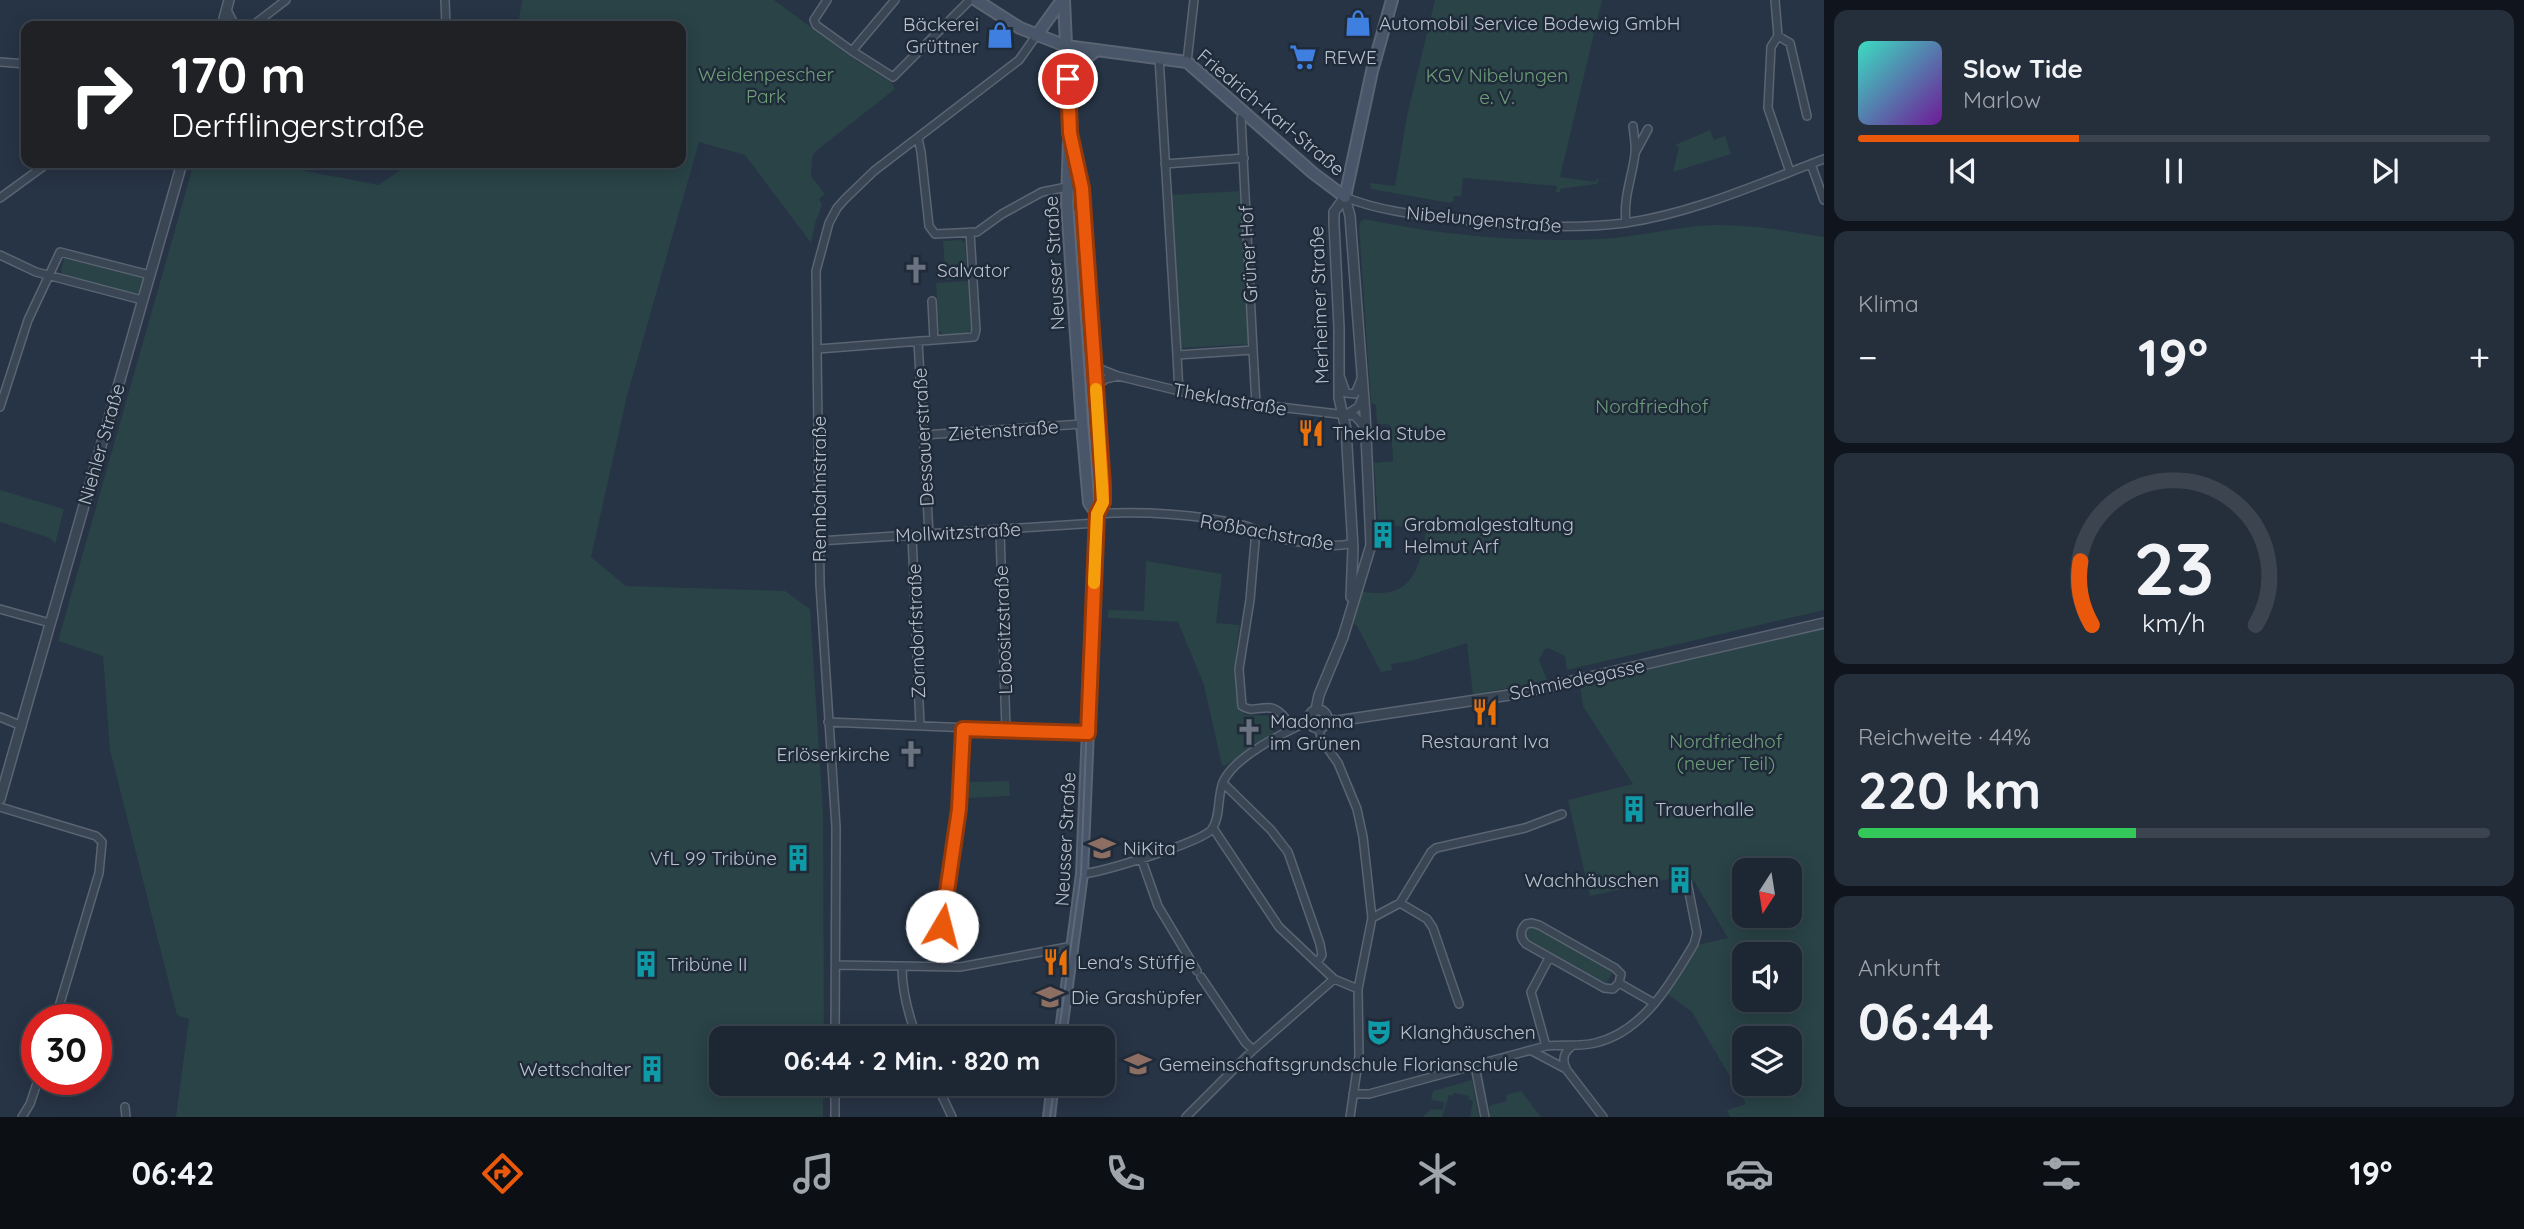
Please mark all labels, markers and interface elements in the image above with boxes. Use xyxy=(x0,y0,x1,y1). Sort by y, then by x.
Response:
shop icon: Automobil Service Bodewig GmbH xyxy=(1343,8,1373,38)
place label: Automobil Service Bodewig GmbH xyxy=(1379,11,1680,35)
place label: Bäckerei Grüttner xyxy=(903,12,980,58)
shop icon: Bäckerei Grüttner xyxy=(985,20,1015,50)
supermarket icon: REWE xyxy=(1288,42,1318,72)
street label: Friedrich-Karl-Straße xyxy=(1192,43,1350,181)
text: 170 m xyxy=(171,44,306,105)
place label: REWE xyxy=(1324,45,1377,69)
icon: right xyxy=(56,49,147,140)
pin xyxy=(1038,49,1098,109)
text: Slow Tide xyxy=(1963,52,2083,85)
icon: arrive xyxy=(1049,60,1087,98)
park label: Weidenpescher Park xyxy=(698,62,835,108)
park label: KGV Nibelungen e. V. xyxy=(1426,63,1568,109)
text: Marlow xyxy=(1963,85,2041,114)
text: Derfflingerstraße xyxy=(171,105,425,145)
icon: previous xyxy=(1944,152,1982,190)
icon: pause xyxy=(2155,152,2193,190)
icon: next xyxy=(2366,152,2404,190)
street label: Neusser Straße xyxy=(1038,195,1070,331)
street label: Nibelungenstraße xyxy=(1405,200,1563,238)
street label: Grüner Hof xyxy=(1233,205,1263,303)
street label: Merheimer Straße xyxy=(1304,226,1334,384)
church icon: Salvator xyxy=(901,255,931,285)
place label: Salvator xyxy=(937,258,1010,282)
text: Klima xyxy=(1858,289,1919,318)
text: 19° xyxy=(2138,324,2208,389)
text: − xyxy=(1858,333,1878,381)
text: + xyxy=(2469,333,2490,381)
street label: Dessauerstraße xyxy=(907,367,939,507)
street label: Theklastraße xyxy=(1171,377,1289,421)
street label: Niehler Straße xyxy=(72,381,130,507)
park label: Nordfriedhof xyxy=(1595,394,1709,418)
street label: Zietenstraße xyxy=(947,414,1059,446)
street label: Rennbahnstraße xyxy=(807,416,831,562)
restaurant icon: Thekla Stube xyxy=(1296,418,1326,448)
place label: Thekla Stube xyxy=(1332,421,1446,445)
street label: Roßbachstraße xyxy=(1198,508,1336,556)
place label: Grabmalgestaltung Helmut Arf xyxy=(1404,512,1574,558)
street label: Mollwitzstraße xyxy=(895,517,1021,547)
building icon: Grabmalgestaltung Helmut Arf xyxy=(1368,520,1398,550)
text: 23 xyxy=(2134,522,2214,613)
street label: Zorndorfstraße xyxy=(902,563,930,699)
street label: Lobositzstraße xyxy=(989,565,1017,695)
text: km/h xyxy=(2142,606,2206,637)
street label: Schmiedegasse xyxy=(1507,653,1647,705)
restaurant icon: Restaurant Iva xyxy=(1470,697,1500,727)
place label: Madonna im Grünen xyxy=(1270,709,1361,755)
church icon: Madonna im Grünen xyxy=(1234,717,1264,747)
text: Reichweite · 44% xyxy=(1858,722,2031,751)
place label: Restaurant Iva xyxy=(1421,729,1549,753)
park label: Nordfriedhof (neuer Teil) xyxy=(1669,729,1783,775)
church icon: Erlöserkirche xyxy=(896,739,926,769)
place label: Erlöserkirche xyxy=(777,742,890,766)
text: 220 km xyxy=(1858,757,2041,822)
street label: Neusser Straße xyxy=(1049,771,1081,907)
building icon: Trauerhalle xyxy=(1619,794,1649,824)
place label: Trauerhalle xyxy=(1655,797,1754,821)
school or university icon: NiKita xyxy=(1087,833,1117,863)
place label: NiKita xyxy=(1123,836,1176,860)
building icon: VfL 99 Tribüne xyxy=(783,843,813,873)
place label: VfL 99 Tribüne xyxy=(650,846,777,870)
north arrow xyxy=(1732,858,1802,928)
map controls xyxy=(1732,858,1802,1096)
building icon: Wachhäuschen xyxy=(1665,865,1695,895)
place label: Wachhäuschen xyxy=(1524,868,1659,892)
position arrow xyxy=(905,889,979,963)
button: sound xyxy=(1732,942,1802,1012)
restaurant icon: Lena's Stüffje xyxy=(1041,947,1071,977)
building icon: Tribüne II xyxy=(631,949,661,979)
place label: Lena's Stüffje xyxy=(1077,950,1196,974)
place label: Tribüne II xyxy=(667,952,747,976)
text: Ankunft xyxy=(1858,953,1941,982)
school or university icon: Die Grashüpfer xyxy=(1035,982,1065,1012)
place label: Die Grashüpfer xyxy=(1071,985,1203,1009)
text: 06:44 xyxy=(1858,988,1994,1053)
speed limit sign: 30 xyxy=(21,1004,112,1095)
theatre icon: Klanghäuschen xyxy=(1364,1017,1394,1047)
place label: Klanghäuschen xyxy=(1400,1020,1536,1044)
button: layers xyxy=(1732,1026,1802,1096)
text: 06:44 · 2 Min. · 820 m xyxy=(784,1044,1040,1077)
school or university icon: Gemeinschaftsgrundschule Florianschule xyxy=(1123,1049,1153,1079)
place label: Gemeinschaftsgrundschule Florianschule xyxy=(1159,1052,1518,1076)
building icon: Wettschalter xyxy=(637,1054,667,1084)
place label: Wettschalter xyxy=(519,1057,632,1081)
icon: directions xyxy=(478,1149,527,1198)
icon: music xyxy=(789,1149,838,1198)
icon: phone xyxy=(1101,1149,1150,1198)
icon: climate xyxy=(1413,1149,1462,1198)
icon: car xyxy=(1725,1149,1774,1198)
icon: filters xyxy=(2037,1149,2086,1198)
text: 06:42 xyxy=(131,1153,215,1193)
text: 19° xyxy=(2349,1153,2392,1193)

